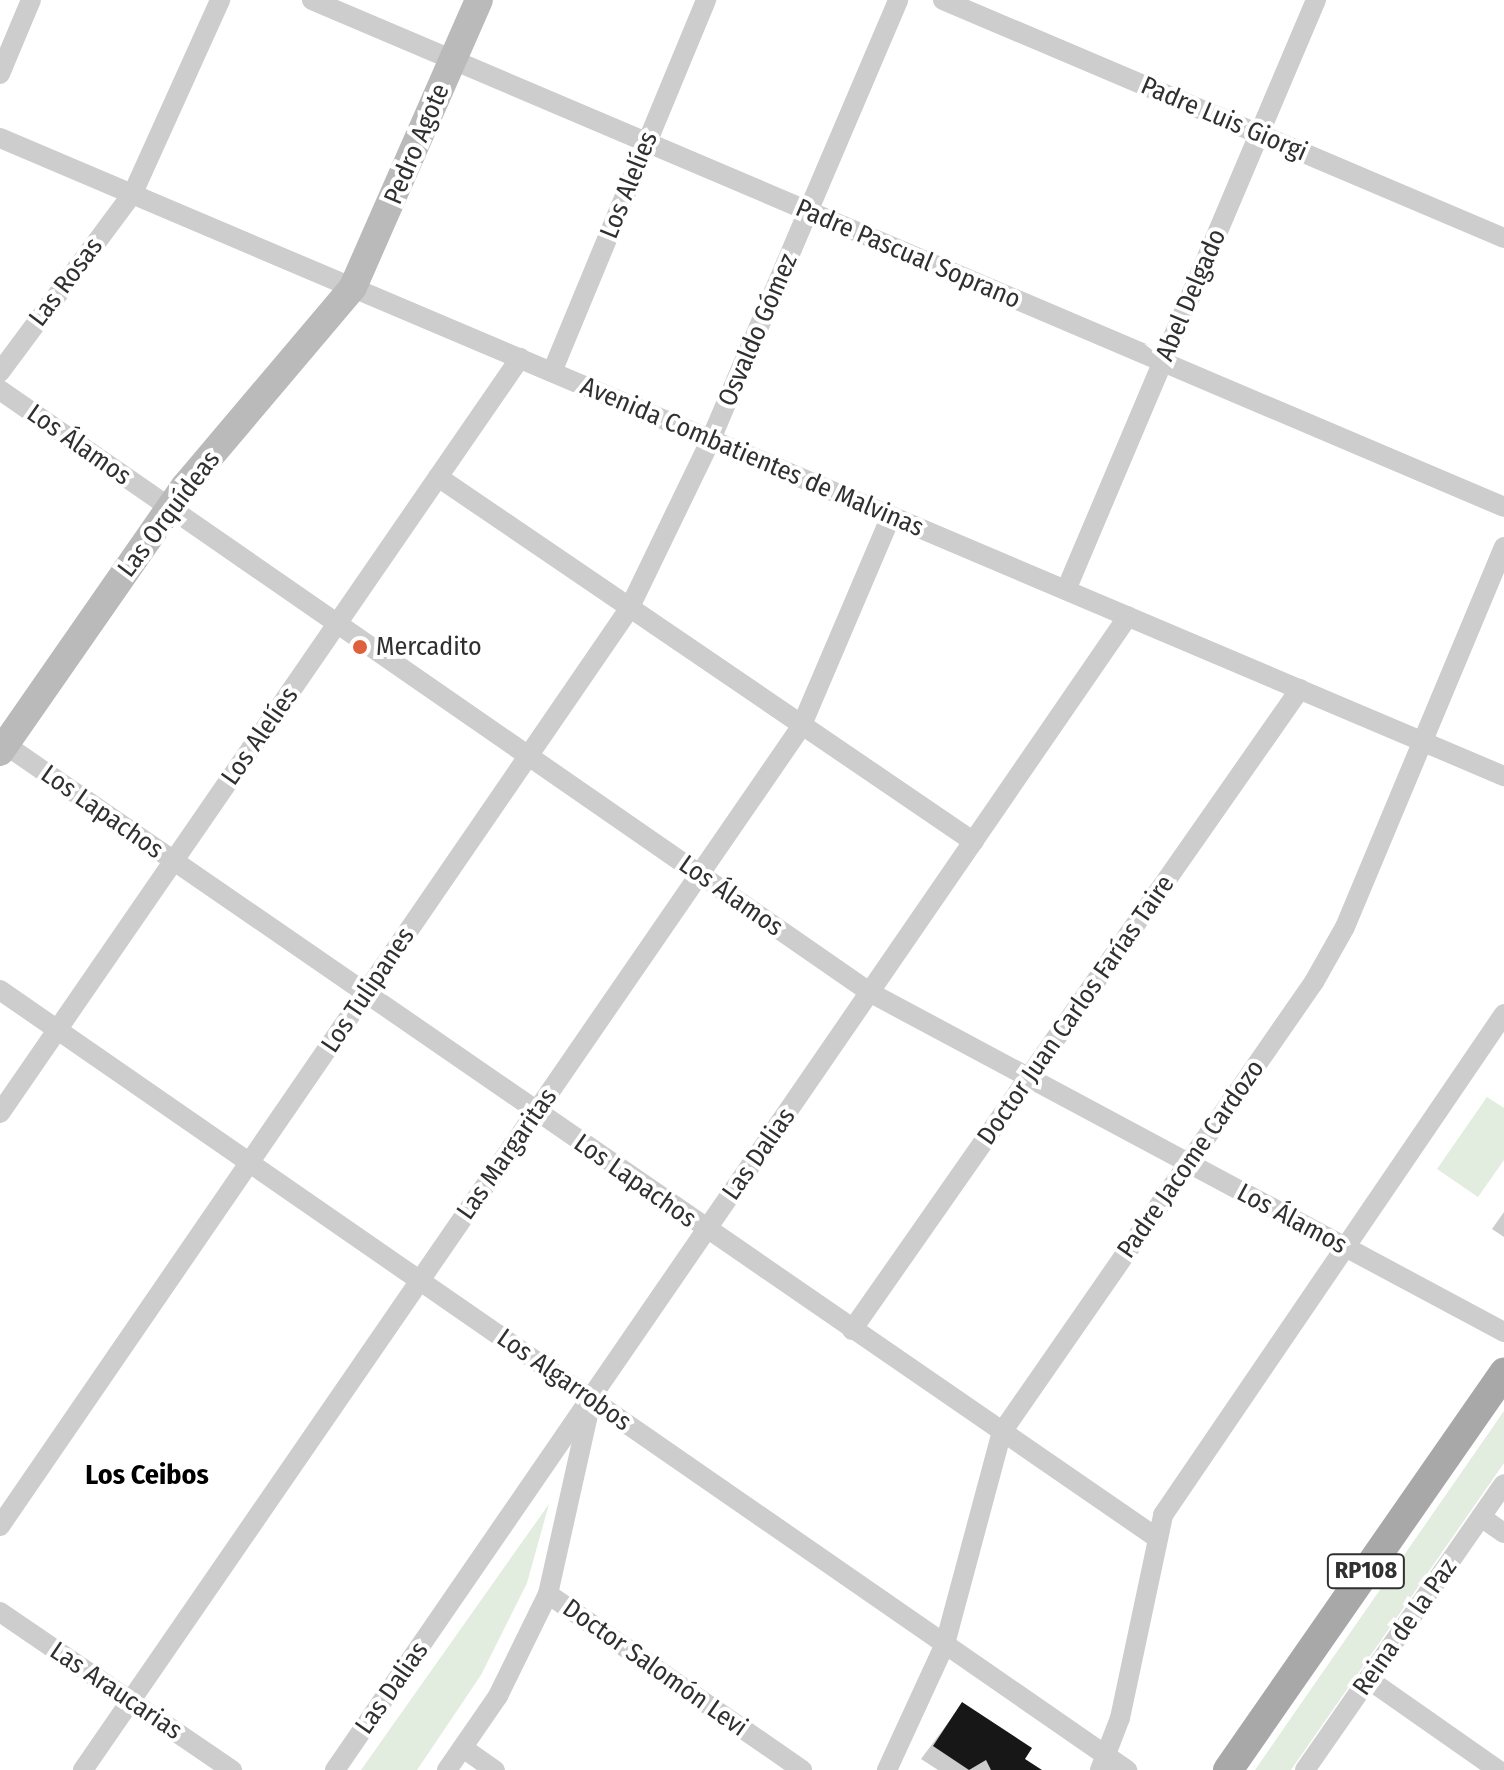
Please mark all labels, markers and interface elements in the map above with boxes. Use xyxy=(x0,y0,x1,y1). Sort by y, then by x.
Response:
street label: Padre Luis Giorgi xyxy=(1136,70,1312,168)
street label: Pedro Agote xyxy=(378,79,456,209)
street label: Los Alelíes xyxy=(593,127,665,243)
street label: Padre Pascual Soprano xyxy=(791,193,1025,315)
street label: Abel Delgado xyxy=(1149,224,1233,366)
street label: Las Rosas xyxy=(23,231,109,333)
street label: Osvaldo Gómez xyxy=(712,249,804,411)
street label: Avenida Combatientes de Malvinas xyxy=(576,370,928,544)
street label: Los Álamos xyxy=(21,398,137,492)
street label: Las Orquídeas xyxy=(111,445,227,583)
place label: Mercadito xyxy=(376,631,482,663)
marker: Mercadito xyxy=(351,638,369,656)
street label: Los Alelíes xyxy=(215,681,305,791)
street label: Los Lapachos xyxy=(35,759,169,865)
street label: Los Álamos xyxy=(673,849,789,943)
street label: Doctor Juan Carlos Farías Taire xyxy=(971,869,1181,1151)
street label: Los Tulipanes xyxy=(315,922,421,1058)
street label: Padre Jacome Cardozo xyxy=(1111,1054,1271,1264)
street label: Las Margaritas xyxy=(450,1082,564,1226)
street label: Las Dalias xyxy=(716,1102,802,1206)
street label: Los Lapachos xyxy=(568,1128,702,1234)
street label: Los Álamos xyxy=(1232,1177,1352,1261)
street label: Los Algarrobos xyxy=(491,1322,637,1438)
district label: Los Ceibos xyxy=(85,1458,209,1492)
road number: RP108 xyxy=(1326,1551,1406,1591)
street label: Reina de la Paz xyxy=(1346,1553,1464,1701)
street label: Doctor Salomón Levi xyxy=(557,1593,753,1743)
street label: Las Araucarias xyxy=(44,1635,188,1747)
street label: Las Dalias xyxy=(349,1636,435,1740)

